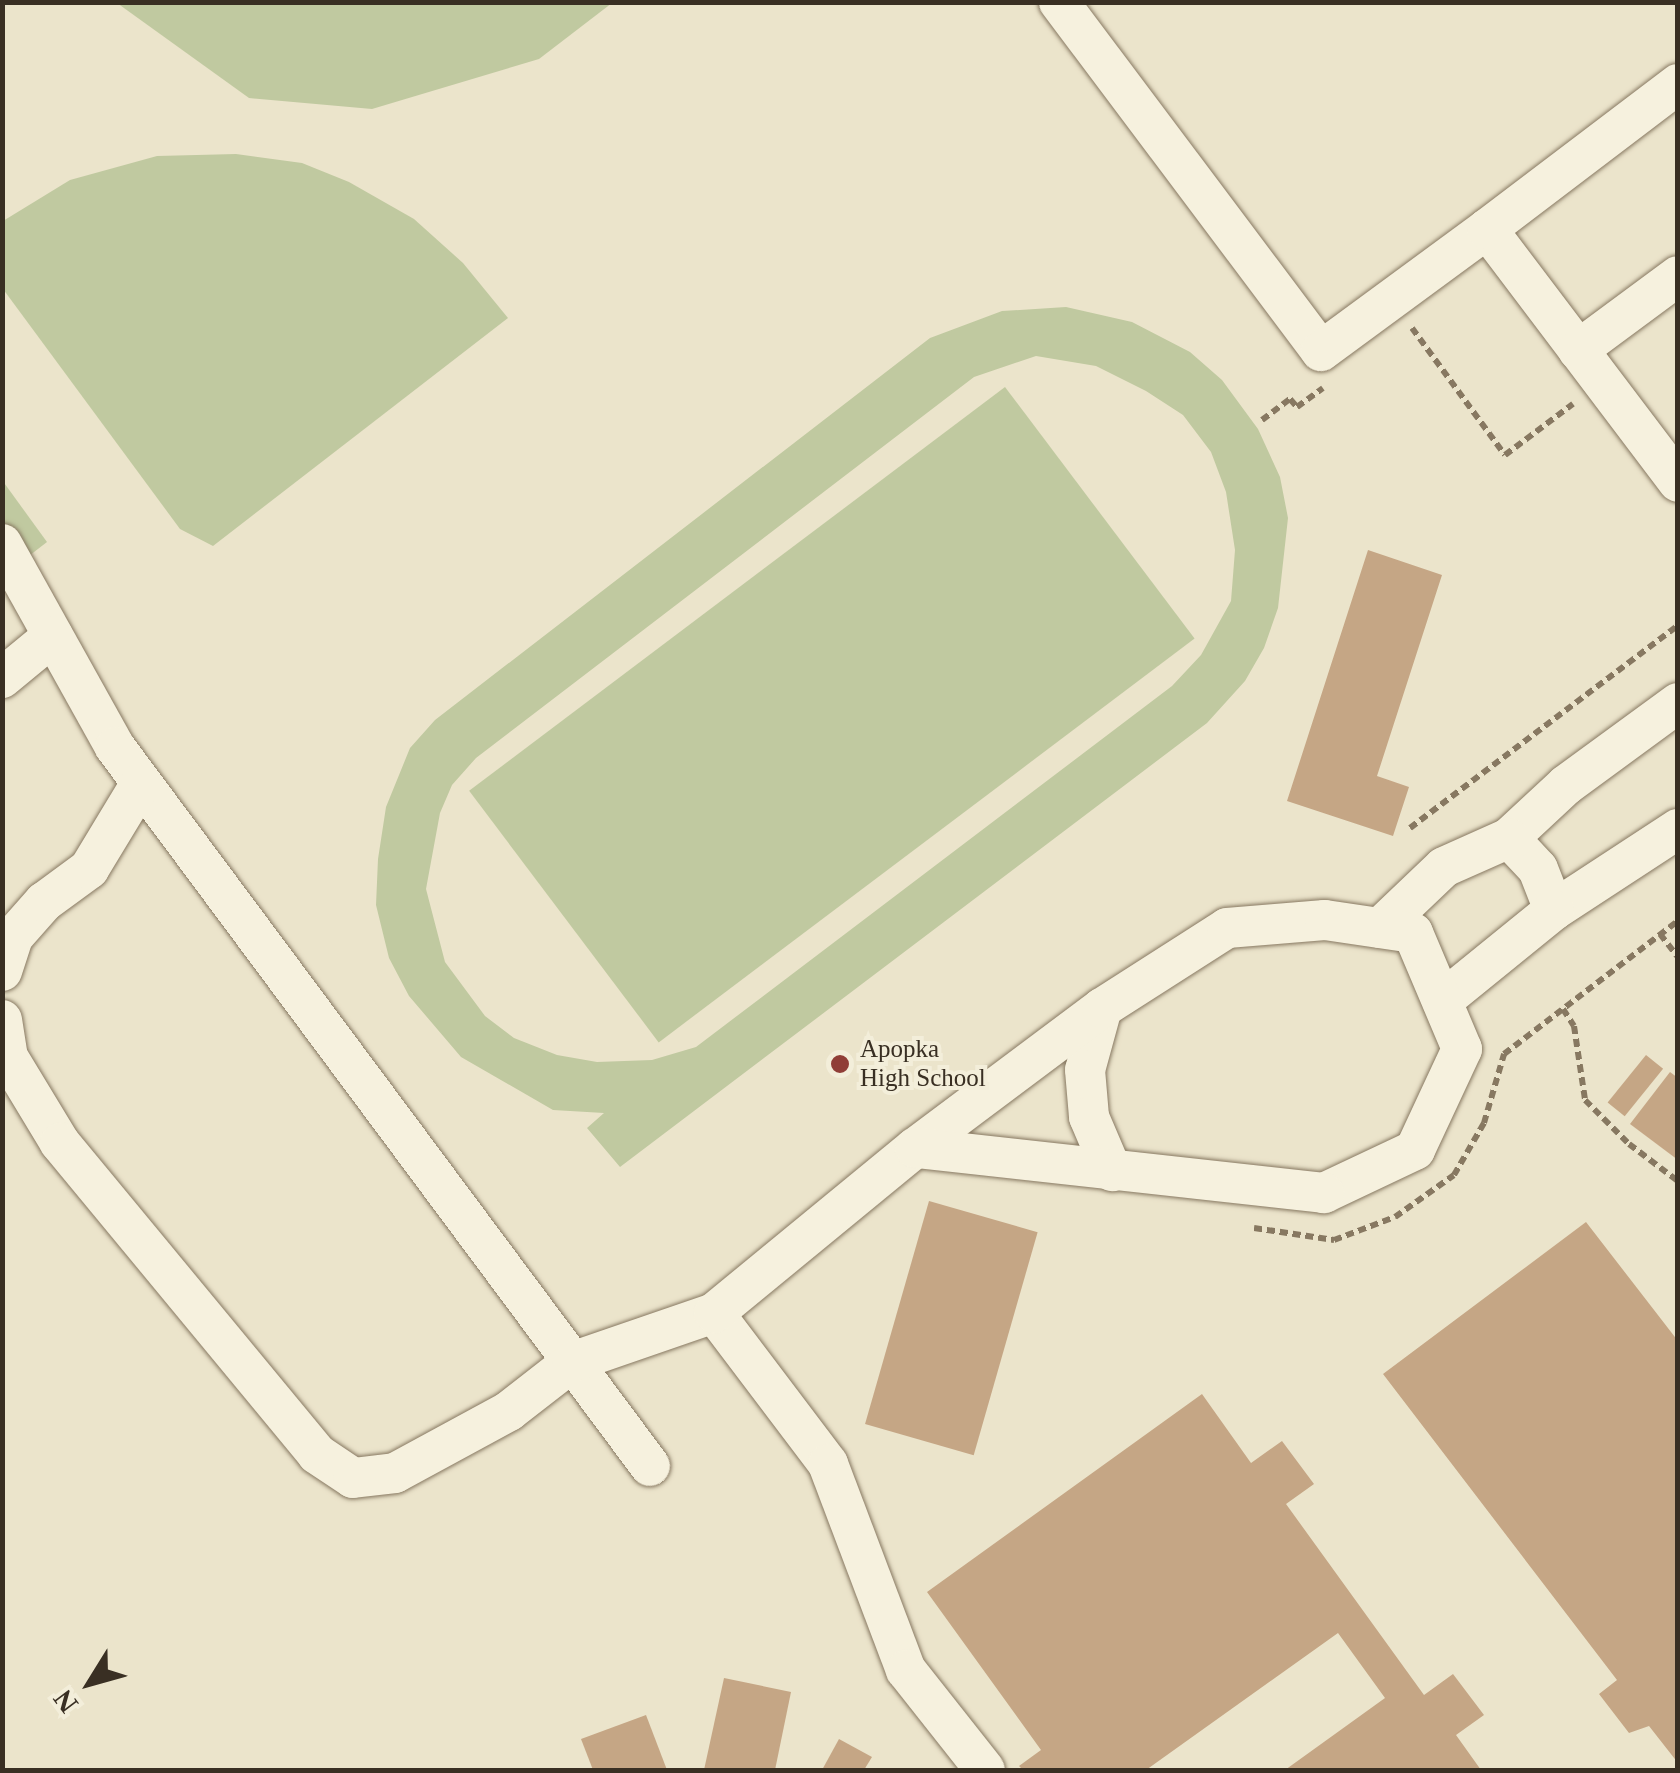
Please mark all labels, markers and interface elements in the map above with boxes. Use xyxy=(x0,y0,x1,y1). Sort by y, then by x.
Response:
place label: Apopka High School xyxy=(860,1035,986,1094)
marker: Apopka High School xyxy=(829,1053,851,1075)
north arrow xyxy=(40,1633,140,1733)
text: N xyxy=(47,1684,84,1719)

